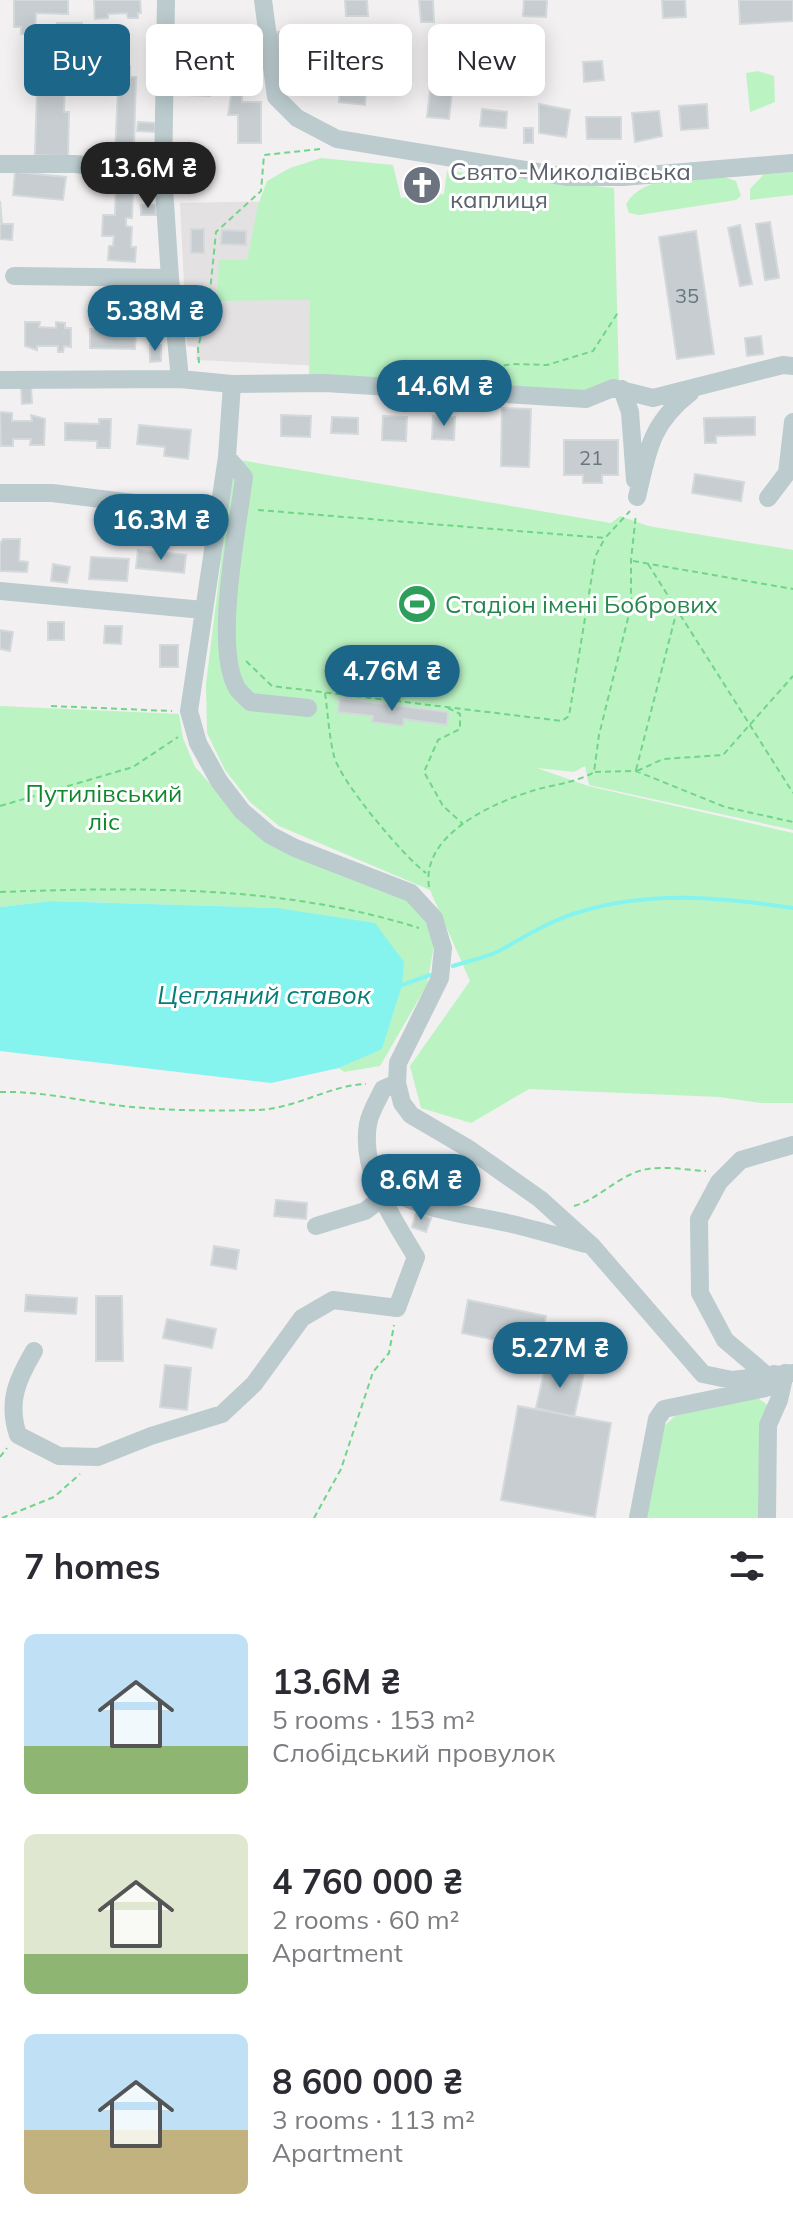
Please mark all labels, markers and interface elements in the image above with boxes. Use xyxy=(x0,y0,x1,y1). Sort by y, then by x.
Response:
chip: Buy xyxy=(24,24,130,96)
chip: Rent xyxy=(146,24,263,96)
chip: Filters xyxy=(279,24,412,96)
chip: New xyxy=(428,24,545,96)
pin: 13.6M ₴ xyxy=(74,142,222,210)
text: 13.6M ₴ xyxy=(99,151,197,184)
place label: Свято-Миколаївська каплиця xyxy=(450,156,691,214)
church icon: Свято-Миколаївська каплиця xyxy=(401,164,443,206)
house number: 35 xyxy=(675,283,699,308)
pin: 5.38M ₴ xyxy=(81,285,229,353)
text: 5.38M ₴ xyxy=(106,294,204,327)
pin: 14.6M ₴ xyxy=(370,360,518,428)
text: 14.6M ₴ xyxy=(395,369,493,402)
house number: 21 xyxy=(579,445,603,470)
pin: 16.3M ₴ xyxy=(87,494,235,562)
text: 16.3M ₴ xyxy=(112,503,210,536)
sports icon: Стадіон імені Бобрових xyxy=(396,583,438,625)
place label: Стадіон імені Бобрових xyxy=(445,589,718,619)
pin: 4.76M ₴ xyxy=(318,645,466,713)
text: 4.76M ₴ xyxy=(343,654,441,687)
park label: Путилівський ліс xyxy=(26,778,182,836)
water label: Цегляний ставок xyxy=(157,978,372,1011)
pin: 8.6M ₴ xyxy=(356,1154,486,1222)
text: 8.6M ₴ xyxy=(380,1163,463,1196)
pin: 5.27M ₴ xyxy=(486,1322,634,1390)
text: 5.27M ₴ xyxy=(511,1331,609,1364)
icon: filters xyxy=(725,1544,769,1588)
text: 7 homes xyxy=(24,1545,161,1588)
text: 13.6M ₴ xyxy=(272,1660,401,1703)
icon: home xyxy=(88,1666,184,1762)
text: 5 rooms · 153 m² xyxy=(272,1703,475,1736)
text: Слобідський провулок xyxy=(272,1736,555,1769)
text: 4 760 000 ₴ xyxy=(272,1860,463,1903)
icon: home xyxy=(88,1866,184,1962)
text: 2 rooms · 60 m² xyxy=(272,1903,459,1936)
text: Apartment xyxy=(272,1936,403,1969)
text: 8 600 000 ₴ xyxy=(272,2060,463,2103)
icon: home xyxy=(88,2066,184,2162)
text: 3 rooms · 113 m² xyxy=(272,2103,475,2136)
text: Apartment xyxy=(272,2136,403,2169)

